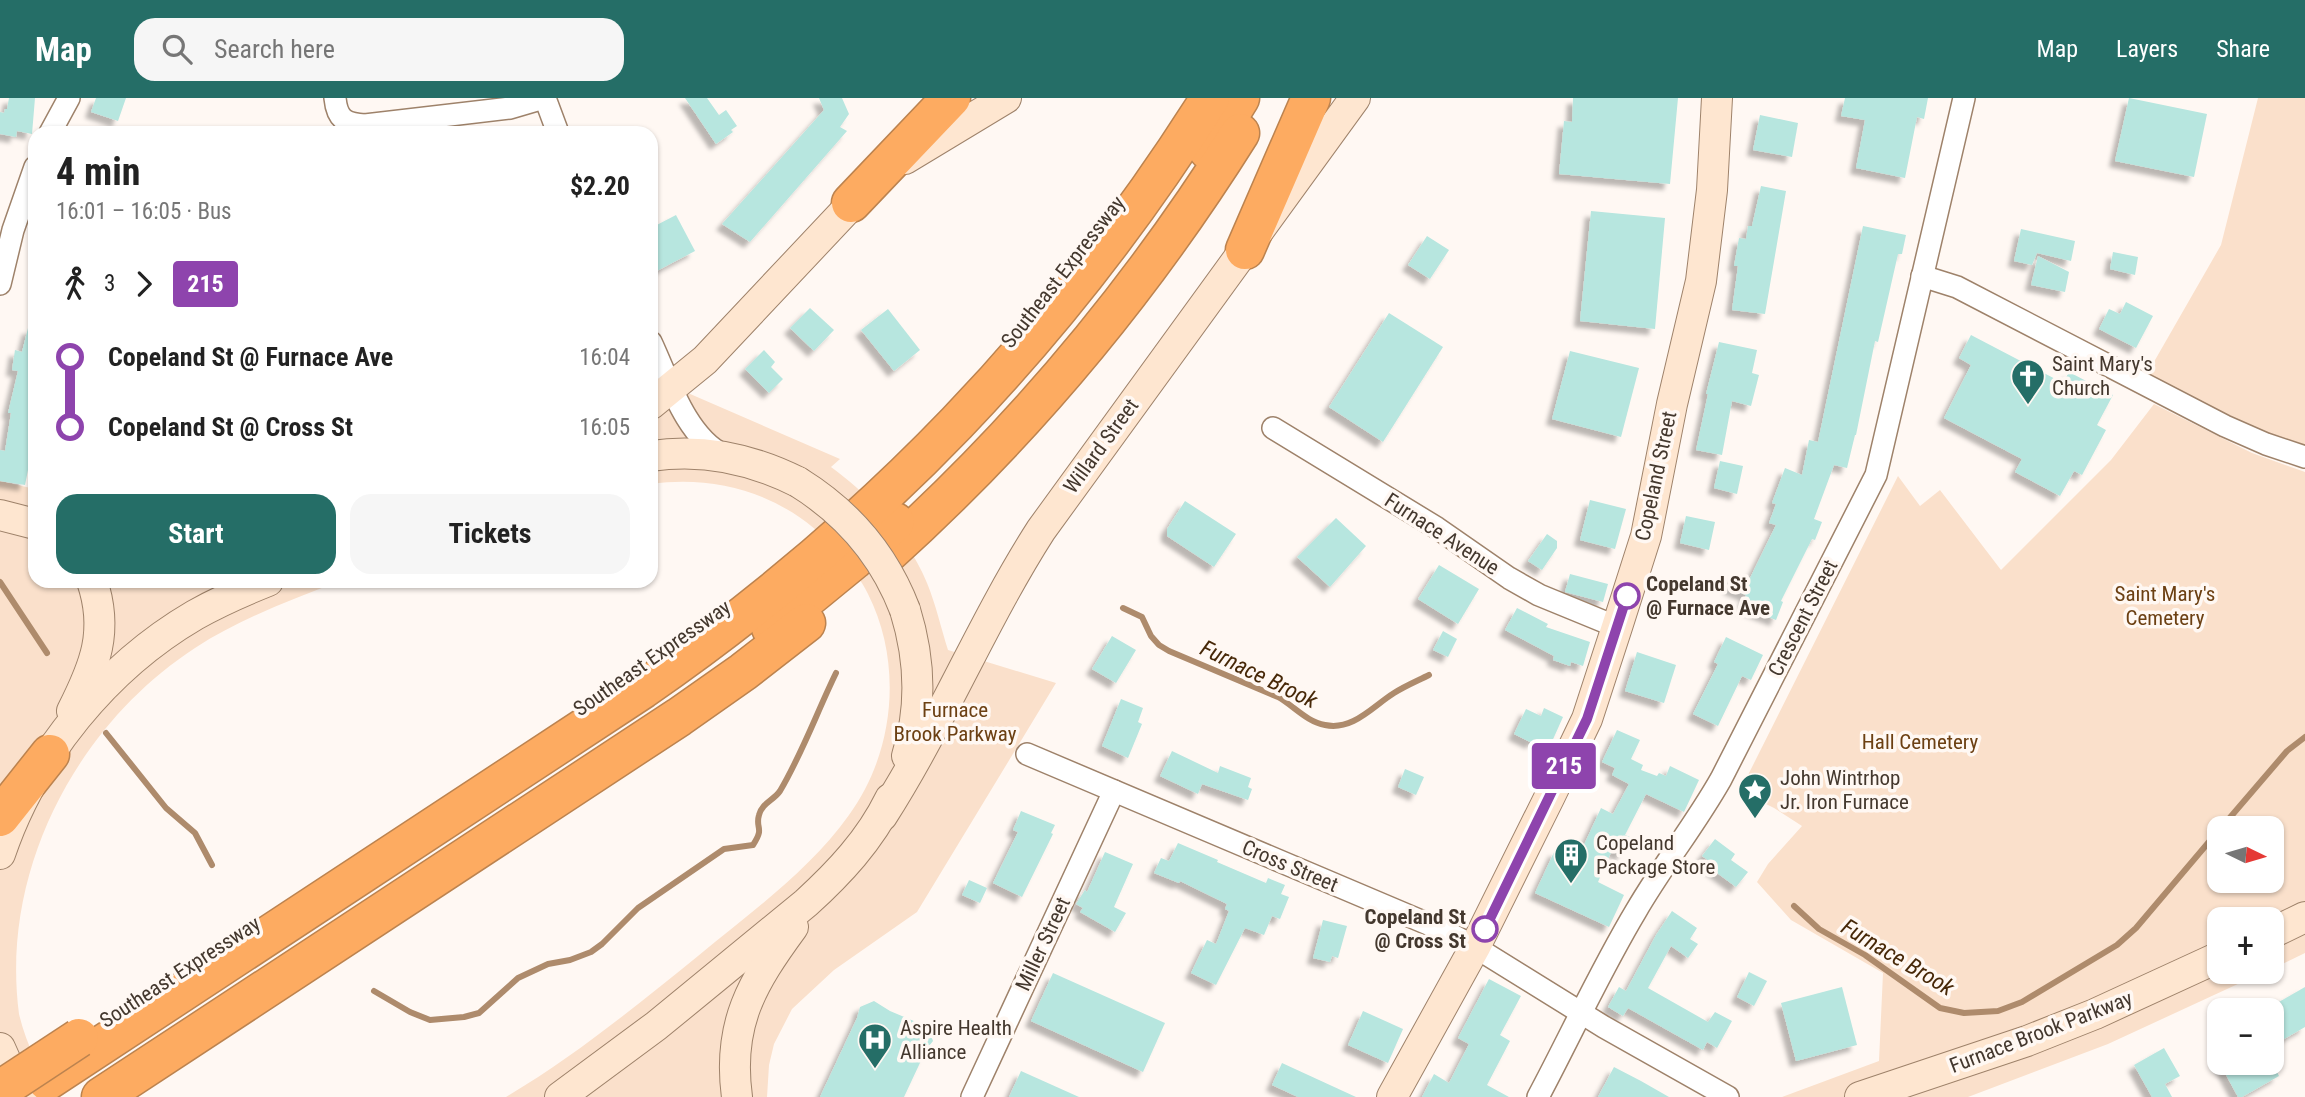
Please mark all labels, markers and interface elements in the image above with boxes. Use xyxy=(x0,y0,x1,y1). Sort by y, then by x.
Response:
search box xyxy=(134,18,624,81)
text: Map xyxy=(35,30,92,69)
icon: search xyxy=(158,30,196,68)
text: Search here xyxy=(214,34,335,64)
text: Map xyxy=(2037,35,2078,63)
text: Layers xyxy=(2116,35,2178,63)
text: Share xyxy=(2216,35,2270,63)
text: 4 min xyxy=(56,150,140,194)
text: $2.20 xyxy=(570,171,630,201)
street label: Southeast Expressway xyxy=(996,191,1130,353)
text: 16:01 – 16:05 · Bus xyxy=(56,198,232,225)
icon: walk xyxy=(56,265,94,303)
icon: forward xyxy=(125,265,163,303)
text: 3 xyxy=(104,270,115,297)
text: 215 xyxy=(187,270,224,298)
text: Copeland St @ Furnace Ave xyxy=(108,342,393,372)
text: 16:04 xyxy=(579,344,630,371)
place label: Saint Mary's Church xyxy=(2052,352,2153,400)
church icon: Saint Mary's Church xyxy=(2009,357,2047,406)
street label: Willard Street xyxy=(1059,394,1143,498)
street label: Copeland Street xyxy=(1631,409,1681,543)
text: Copeland St @ Cross St xyxy=(108,412,353,442)
text: 16:05 xyxy=(579,414,630,441)
street label: Furnace Avenue xyxy=(1380,488,1504,580)
button: Start xyxy=(56,494,336,574)
button: Tickets xyxy=(350,494,630,574)
street label: Crescent Street xyxy=(1763,556,1843,680)
place label: Copeland St @ Furnace Ave xyxy=(1646,572,1770,620)
park label: Saint Mary's Cemetery xyxy=(2115,582,2215,630)
marker: Copeland St @ Furnace Ave xyxy=(1614,583,1640,609)
street label: Southeast Expressway xyxy=(569,595,735,721)
water label: Furnace Brook xyxy=(1196,635,1322,715)
park label: Furnace Brook Parkway xyxy=(894,698,1017,746)
park label: Hall Cemetery xyxy=(1862,730,1978,754)
line badge: 215 xyxy=(1524,743,1604,789)
text: 215 xyxy=(1546,752,1582,780)
place label: John Wintrhop Jr. Iron Furnace xyxy=(1780,766,1909,814)
place icon: John Wintrhop Jr. Iron Furnace xyxy=(1736,771,1774,820)
north arrow xyxy=(2207,816,2284,892)
map controls xyxy=(2207,816,2284,1075)
place label: Copeland Package Store xyxy=(1596,831,1715,879)
street label: Cross Street xyxy=(1238,835,1342,897)
building icon: Copeland Package Store xyxy=(1552,836,1590,885)
street label: Miller Street xyxy=(1011,893,1075,995)
place label: Copeland St @ Cross St xyxy=(1365,905,1466,953)
button: + xyxy=(2207,907,2284,984)
street label: Southeast Expressway xyxy=(95,911,265,1033)
water label: Furnace Brook xyxy=(1836,913,1960,1002)
marker: Copeland St @ Cross St xyxy=(1472,916,1498,942)
street label: Furnace Brook Parkway xyxy=(1946,986,2136,1078)
button: − xyxy=(2207,998,2284,1075)
place label: Aspire Health Alliance xyxy=(900,1016,1012,1064)
hospital icon: Aspire Health Alliance xyxy=(856,1021,894,1070)

